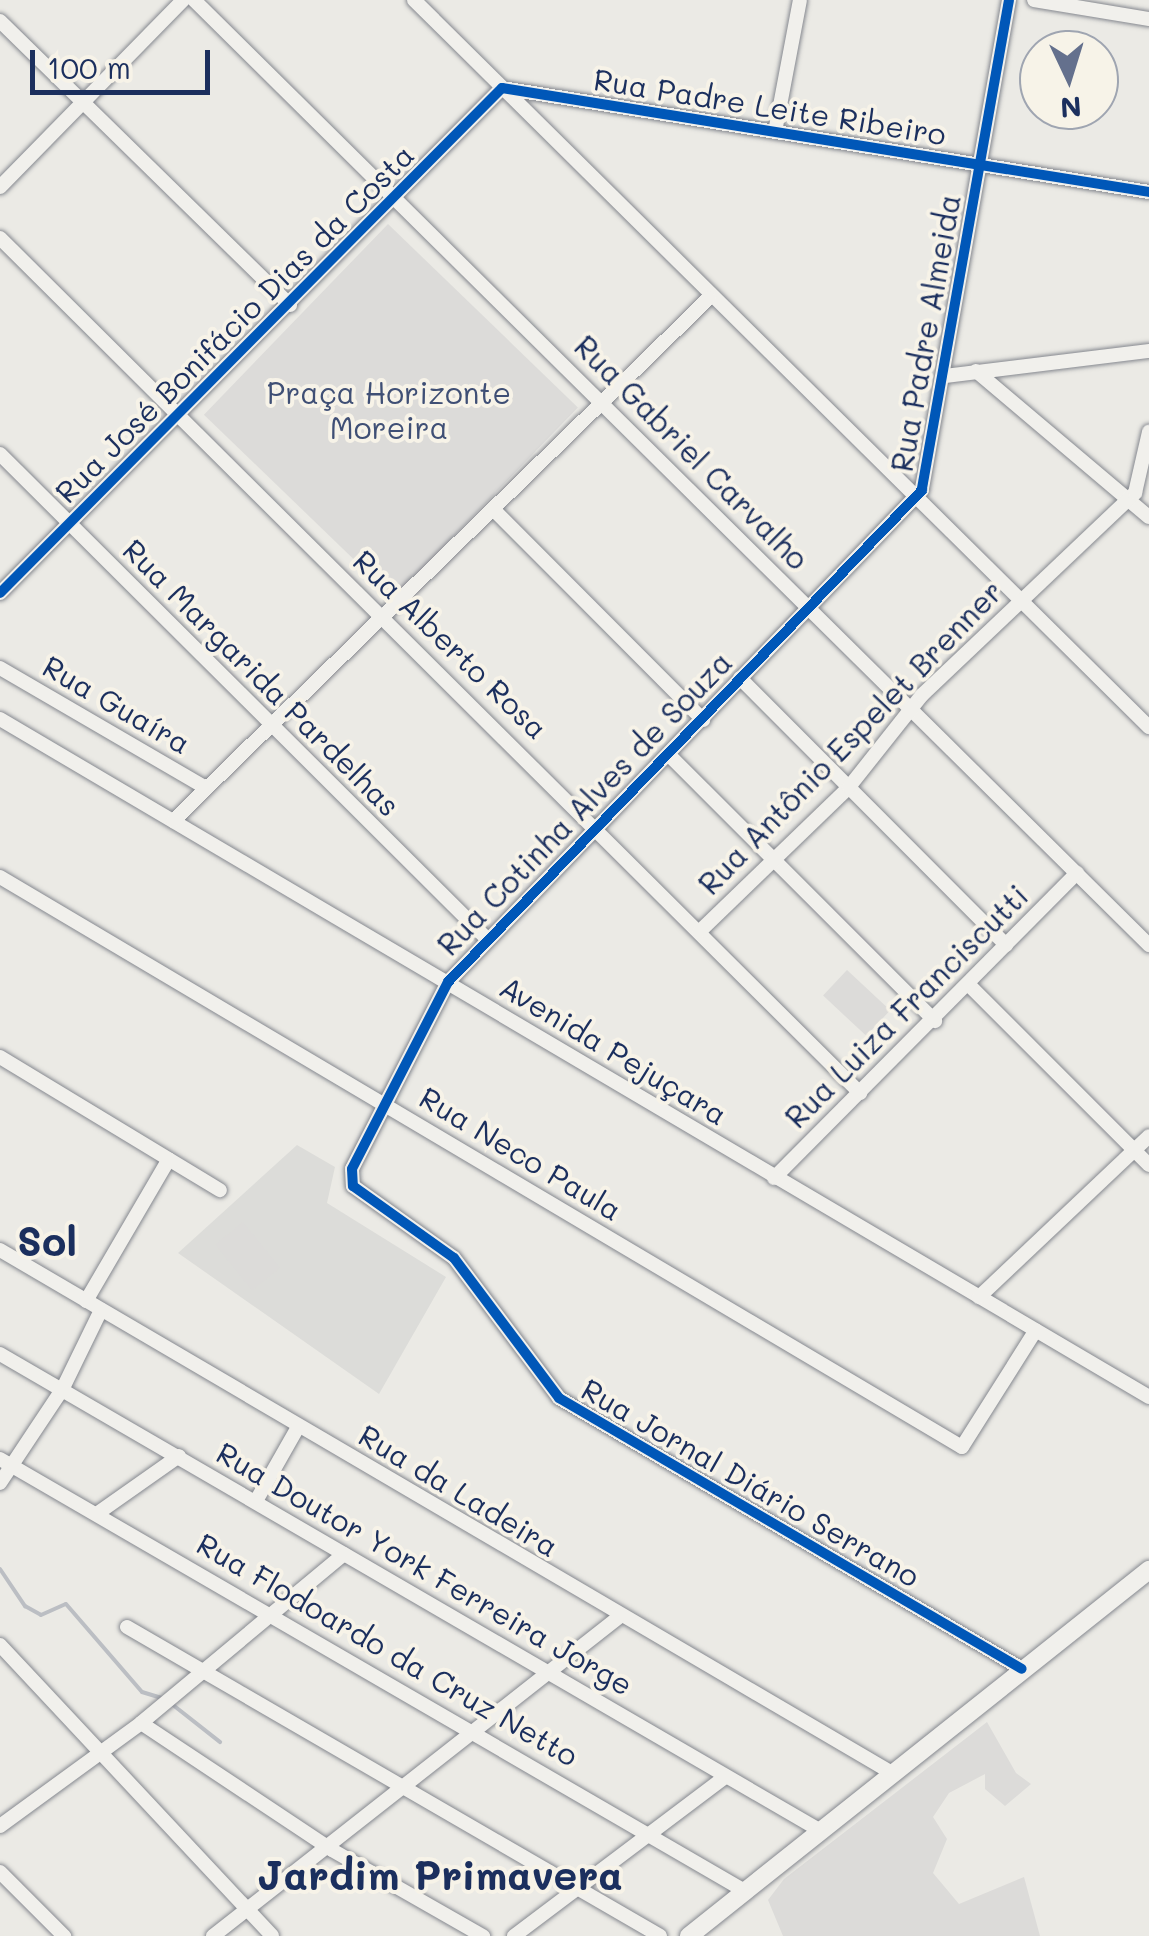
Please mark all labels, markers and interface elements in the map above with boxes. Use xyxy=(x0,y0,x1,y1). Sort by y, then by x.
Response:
scale bar xyxy=(35,30,215,92)
north arrow xyxy=(1019,30,1119,130)
text: 100 m xyxy=(47,47,131,87)
street label: Rua Padre Leite Ribeiro xyxy=(591,60,949,152)
text: N xyxy=(1059,89,1083,127)
street label: Rua José Bonifácio Dias da Costa xyxy=(47,136,421,510)
street label: Rua Padre Almeida xyxy=(883,192,967,474)
street label: Rua Gabriel Carvalho xyxy=(568,328,816,576)
park label: Praça Horizonte Moreira xyxy=(267,374,511,444)
street label: Rua Margarida Pardelhas xyxy=(116,531,408,823)
street label: Rua Alberto Rosa xyxy=(346,542,556,746)
street label: Rua Antônio Espelet Brenner xyxy=(690,573,1010,901)
street label: Rua Cotinha Alves de Souza xyxy=(429,644,739,962)
street label: Rua Guaíra xyxy=(37,647,197,761)
street label: Rua Luiza Franciscutti xyxy=(777,877,1035,1135)
street label: Avenida Pejuçara xyxy=(494,968,734,1132)
street label: Rua Neco Paula xyxy=(413,1079,629,1227)
district label: Sol xyxy=(17,1216,77,1264)
street label: Rua Jornal Diário Serrano xyxy=(576,1370,926,1594)
street label: Rua da Ladeira xyxy=(353,1416,565,1564)
street label: Rua Doutor York Ferreira Jorge xyxy=(211,1434,639,1702)
street label: Rua Flodoardo da Cruz Netto xyxy=(191,1525,585,1773)
district label: Jardim Primavera xyxy=(257,1850,623,1898)

